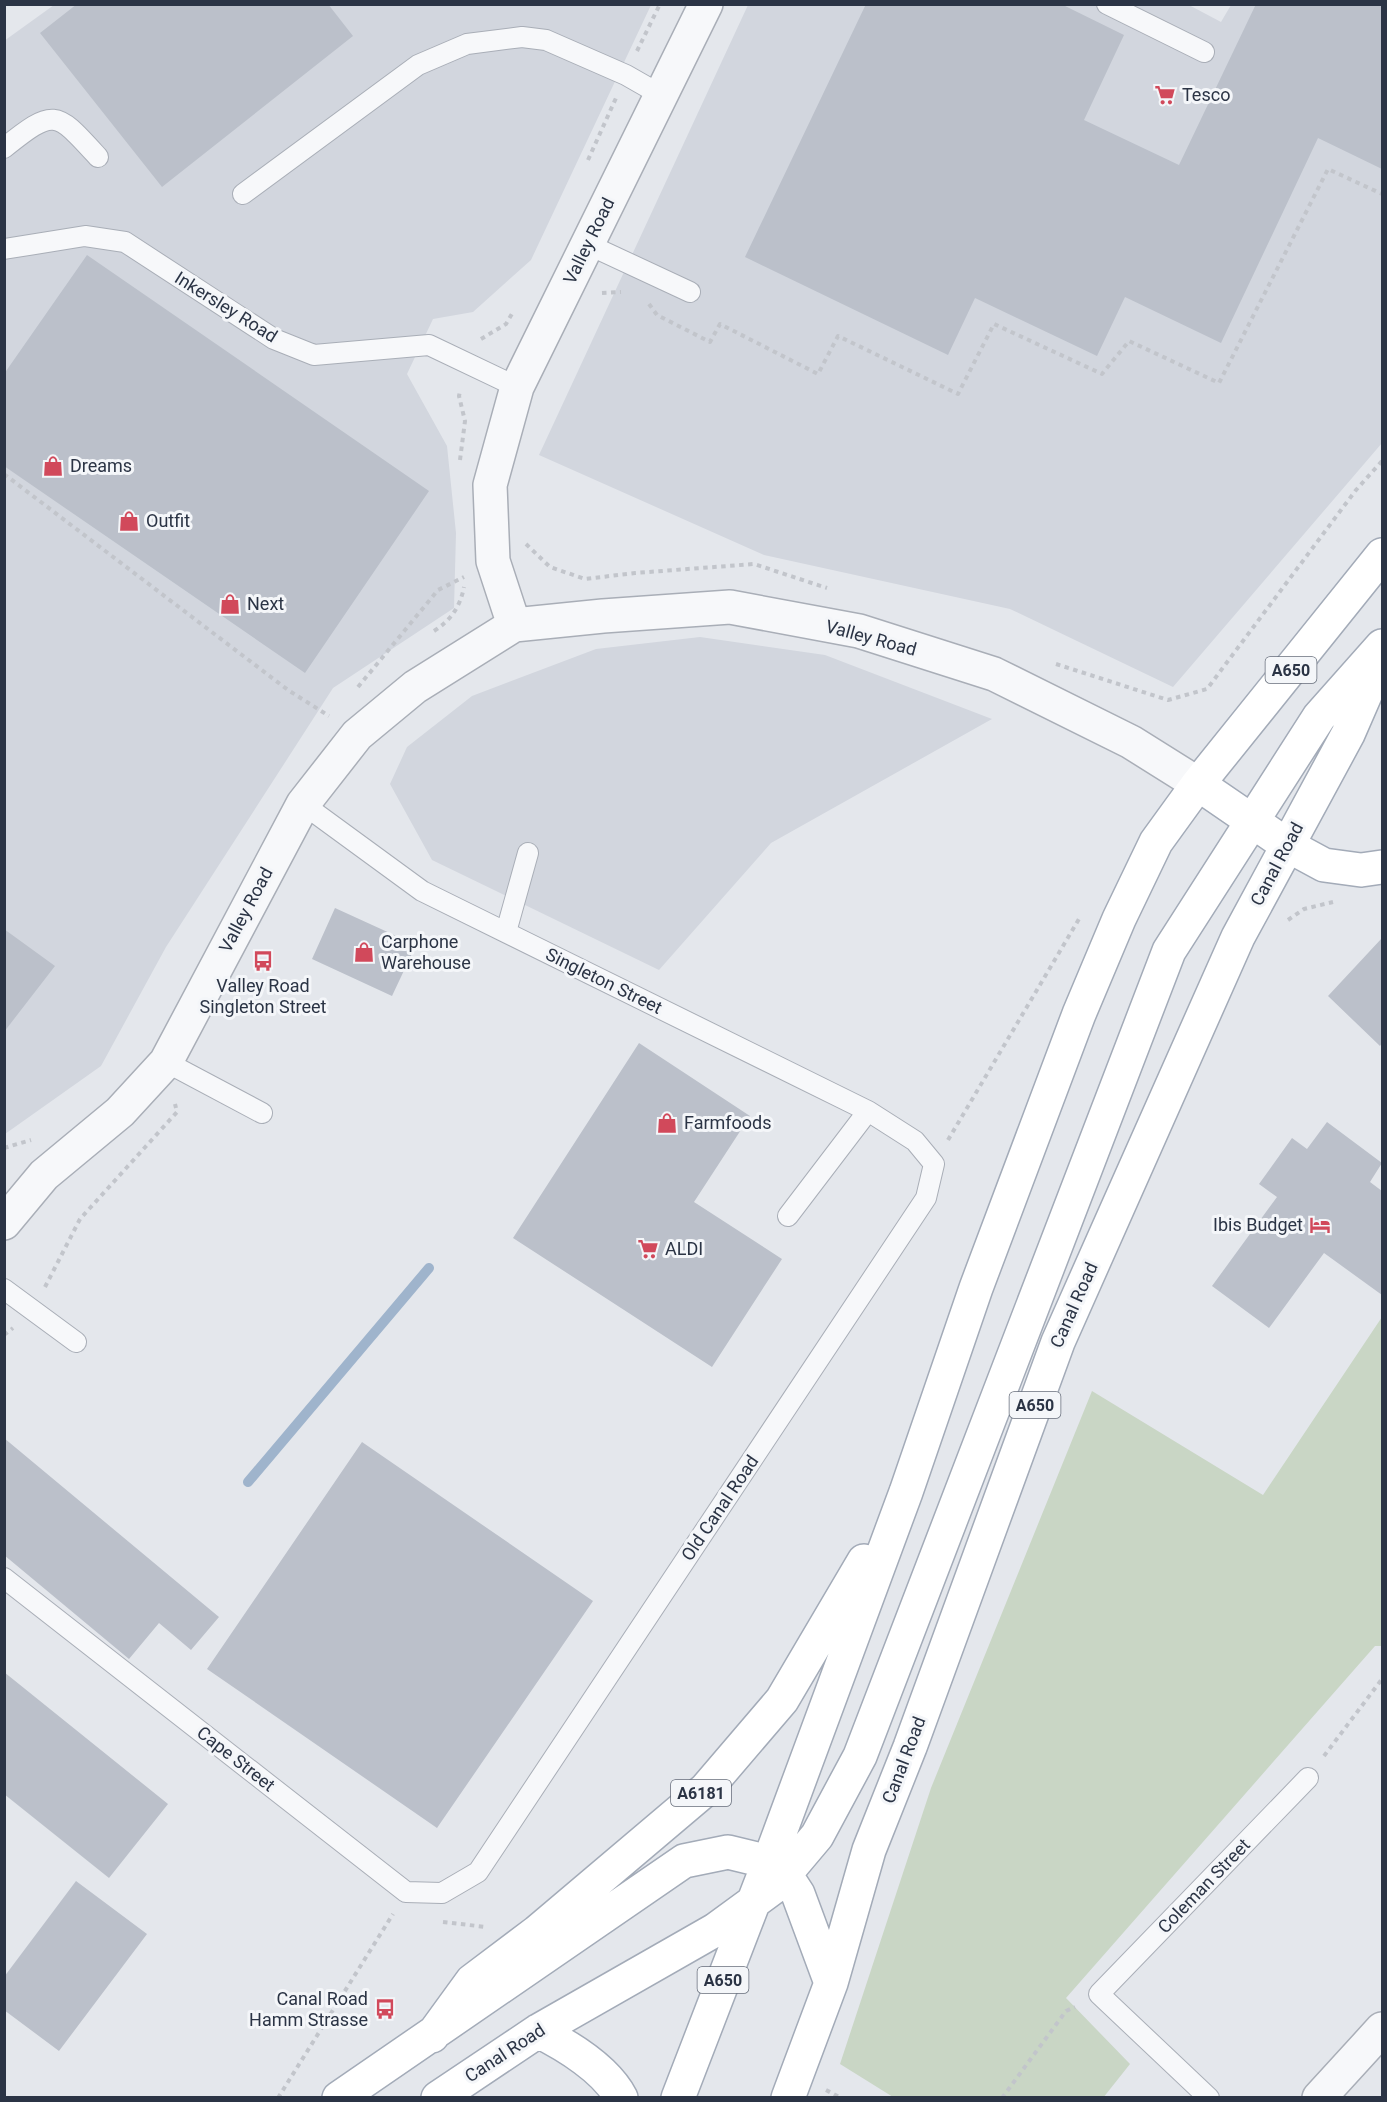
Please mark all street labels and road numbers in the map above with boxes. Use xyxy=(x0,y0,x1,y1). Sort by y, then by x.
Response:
street label: Valley Road xyxy=(559,194,618,287)
street label: Inkersley Road xyxy=(171,267,281,346)
street label: Valley Road xyxy=(823,615,919,660)
road number: A650 xyxy=(1266,657,1316,683)
street label: Canal Road xyxy=(1246,818,1307,909)
street label: Valley Road xyxy=(214,864,277,956)
street label: Singleton Street xyxy=(543,943,666,1018)
street label: Canal Road xyxy=(1045,1259,1102,1351)
road number: A650 xyxy=(1010,1392,1060,1418)
street label: Old Canal Road xyxy=(677,1451,763,1564)
street label: Canal Road xyxy=(877,1713,930,1806)
street label: Cape Street xyxy=(193,1722,280,1796)
road number: A6181 xyxy=(671,1780,731,1806)
street label: Coleman Street xyxy=(1153,1834,1254,1937)
road number: A650 xyxy=(698,1967,748,1993)
street label: Canal Road xyxy=(461,2019,549,2086)

